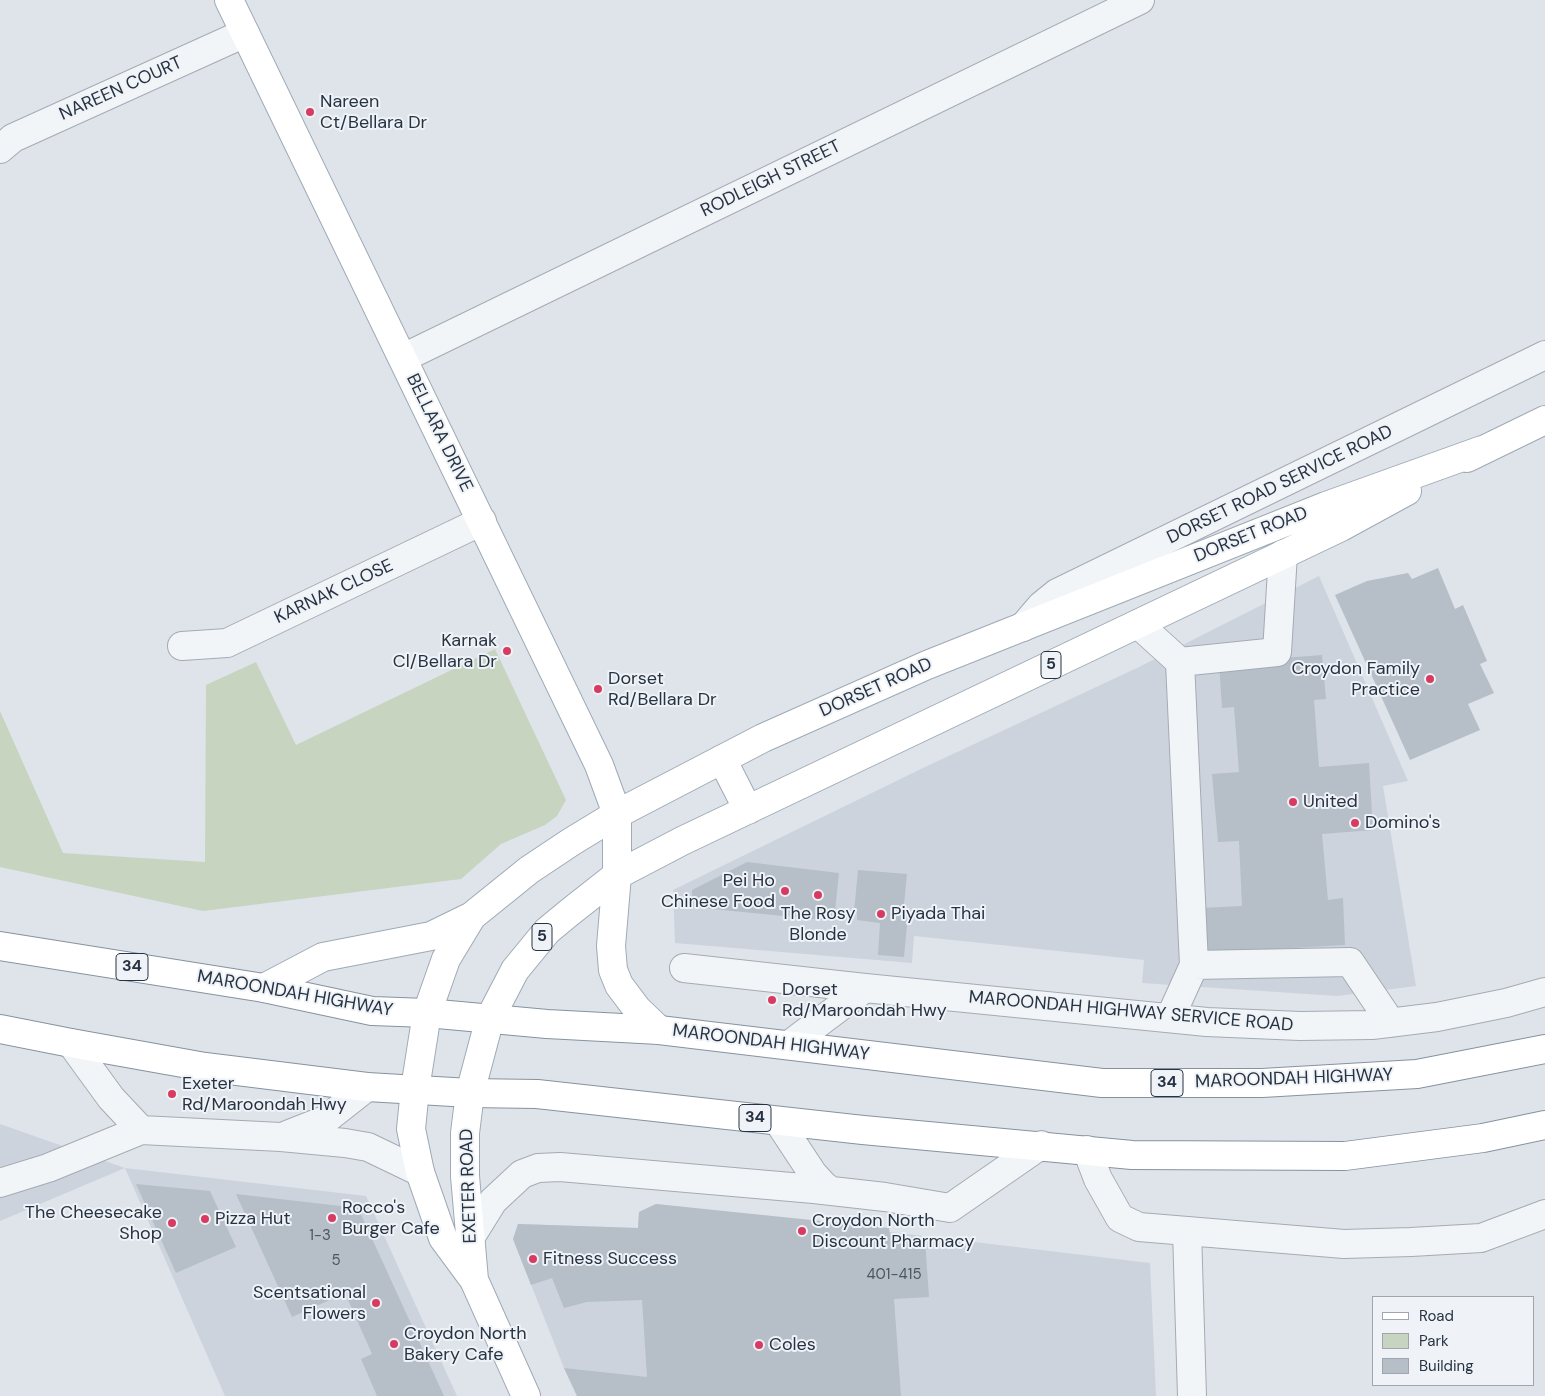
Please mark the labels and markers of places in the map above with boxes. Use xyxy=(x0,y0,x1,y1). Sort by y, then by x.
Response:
place label: Nareen Ct/Bellara Dr xyxy=(320,91,427,134)
marker: Nareen Ct/Bellara Dr xyxy=(304,106,316,118)
place label: Karnak Cl/Bellara Dr xyxy=(393,630,497,672)
marker: Karnak Cl/Bellara Dr xyxy=(501,645,513,657)
place label: Croydon Family Practice xyxy=(1291,658,1420,701)
place label: Dorset Rd/Bellara Dr xyxy=(608,668,717,711)
marker: Croydon Family Practice xyxy=(1424,673,1436,685)
marker: Dorset Rd/Bellara Dr xyxy=(592,683,604,695)
place label: United xyxy=(1303,791,1358,813)
marker: United xyxy=(1287,796,1299,808)
place label: Domino's xyxy=(1365,812,1441,834)
marker: Domino's xyxy=(1349,817,1361,829)
place label: Pei Ho Chinese Food xyxy=(661,870,775,912)
marker: Pei Ho Chinese Food xyxy=(779,885,791,897)
marker: The Rosy Blonde xyxy=(812,889,824,901)
place label: The Rosy Blonde xyxy=(781,903,855,946)
place label: Piyada Thai xyxy=(891,903,985,925)
marker: Piyada Thai xyxy=(875,908,887,920)
place label: Dorset Rd/Maroondah Hwy xyxy=(782,979,947,1022)
marker: Dorset Rd/Maroondah Hwy xyxy=(766,994,778,1006)
place label: Exeter Rd/Maroondah Hwy xyxy=(182,1073,347,1116)
marker: Exeter Rd/Maroondah Hwy xyxy=(166,1088,178,1100)
place label: Rocco's Burger Cafe xyxy=(342,1197,440,1240)
place label: The Cheesecake Shop xyxy=(25,1202,162,1244)
place label: Pizza Hut xyxy=(215,1208,290,1230)
place label: Croydon North Discount Pharmacy xyxy=(812,1210,975,1252)
marker: Rocco's Burger Cafe xyxy=(326,1212,338,1224)
marker: Pizza Hut xyxy=(199,1213,211,1225)
marker: The Cheesecake Shop xyxy=(166,1217,178,1229)
marker: Croydon North Discount Pharmacy xyxy=(796,1225,808,1237)
place label: Fitness Success xyxy=(543,1248,677,1270)
marker: Fitness Success xyxy=(527,1253,539,1265)
place label: Scentsational Flowers xyxy=(253,1282,366,1325)
marker: Scentsational Flowers xyxy=(370,1297,382,1309)
place label: Croydon North Bakery Cafe xyxy=(404,1323,527,1366)
place label: Coles xyxy=(769,1334,816,1356)
marker: Croydon North Bakery Cafe xyxy=(388,1338,400,1350)
marker: Coles xyxy=(753,1339,765,1351)

